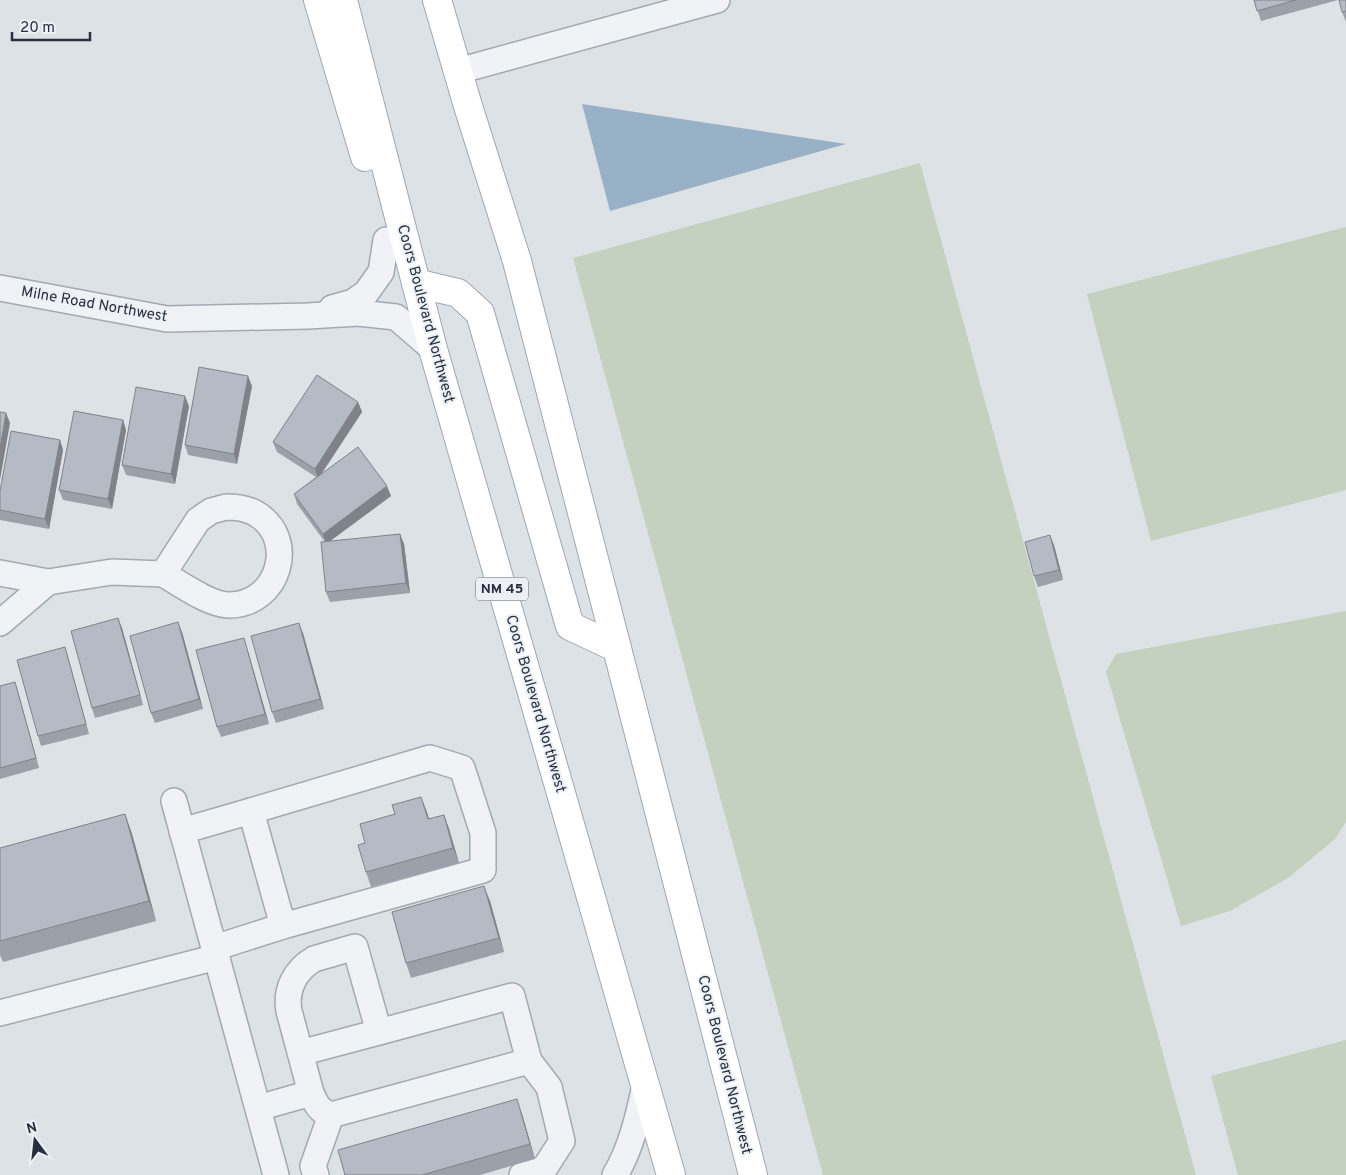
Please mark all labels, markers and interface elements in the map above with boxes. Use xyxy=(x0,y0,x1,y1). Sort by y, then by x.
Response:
scale bar xyxy=(12,10,90,42)
text: 20 m xyxy=(20,19,55,38)
street label: Coors Boulevard Northwest xyxy=(392,223,458,405)
street label: Milne Road Northwest xyxy=(19,283,169,327)
road number: NM 45 xyxy=(476,578,528,600)
street label: Coors Boulevard Northwest xyxy=(501,613,569,795)
street label: Coors Boulevard Northwest xyxy=(693,973,755,1157)
north arrow xyxy=(10,1115,60,1165)
text: N xyxy=(25,1119,39,1138)

